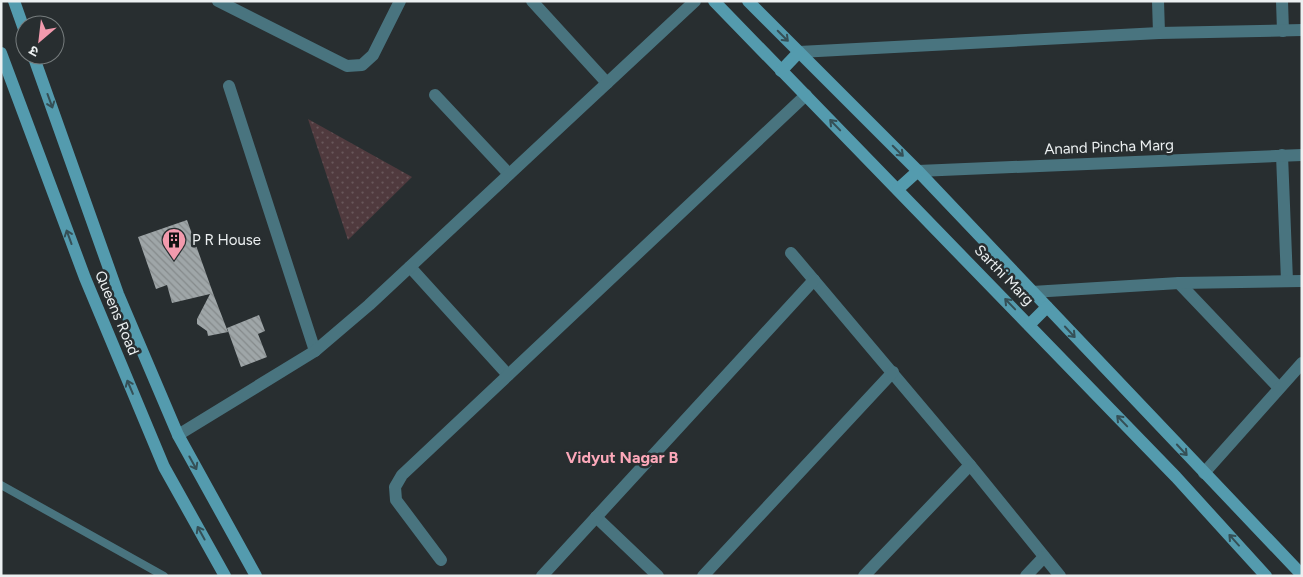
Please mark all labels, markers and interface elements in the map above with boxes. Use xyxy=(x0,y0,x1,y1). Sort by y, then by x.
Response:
north arrow xyxy=(15,15,65,65)
one-way arrow xyxy=(777,30,789,42)
text: उ xyxy=(26,41,42,60)
one-way arrow xyxy=(46,93,55,108)
one-way arrow xyxy=(829,119,841,131)
street label: Anand Pincha Marg xyxy=(1044,136,1174,158)
one-way arrow xyxy=(891,145,904,157)
building icon: P R House xyxy=(161,227,187,261)
one-way arrow xyxy=(64,229,73,245)
place label: P R House xyxy=(192,231,261,249)
street label: Sarthi Marg xyxy=(971,241,1037,309)
street label: Queens Road xyxy=(91,268,143,358)
one-way arrow xyxy=(1004,299,1016,311)
one-way arrow xyxy=(1064,325,1076,338)
one-way arrow xyxy=(125,380,135,395)
one-way arrow xyxy=(1116,415,1128,428)
one-way arrow xyxy=(1176,444,1188,456)
district label: Vidyut Nagar B xyxy=(566,448,678,467)
one-way arrow xyxy=(189,455,199,470)
one-way arrow xyxy=(195,527,205,541)
one-way arrow xyxy=(1228,533,1239,546)

